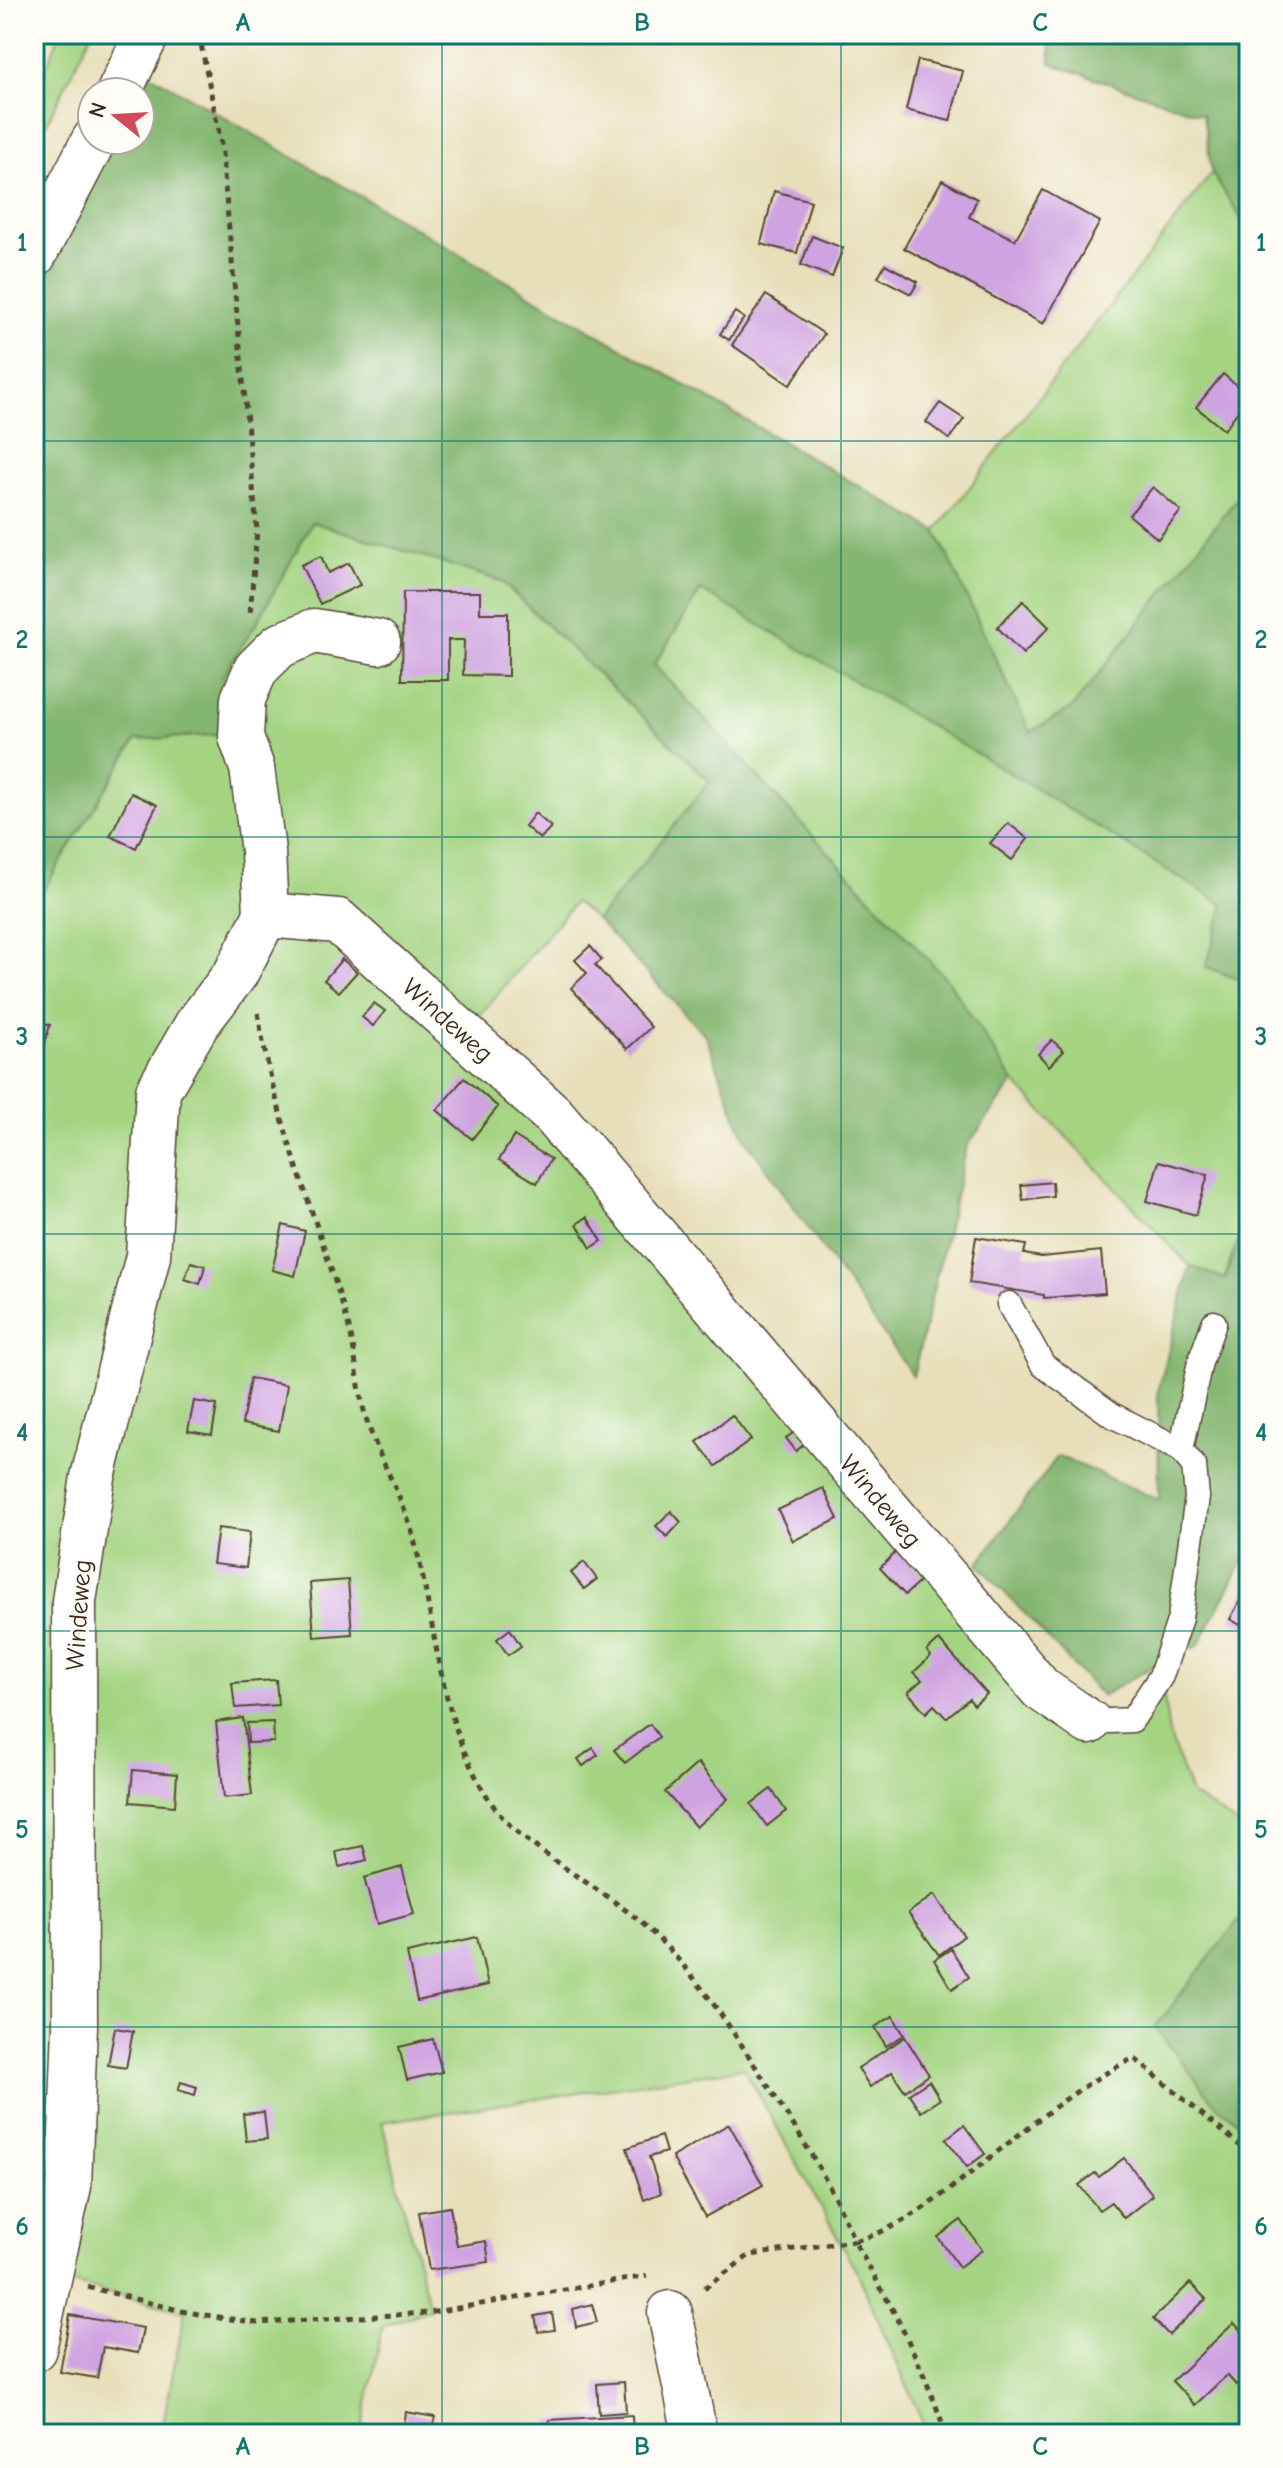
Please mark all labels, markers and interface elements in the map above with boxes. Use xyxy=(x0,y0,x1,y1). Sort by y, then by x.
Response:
text: A xyxy=(236,8,251,38)
text: B xyxy=(634,8,650,38)
text: C xyxy=(1032,8,1048,38)
north arrow xyxy=(76,76,156,156)
text: N xyxy=(83,99,113,121)
text: 1 xyxy=(17,228,27,258)
text: 1 xyxy=(1256,228,1266,258)
text: 2 xyxy=(16,625,28,655)
text: 2 xyxy=(1255,625,1267,655)
street label: Windeweg xyxy=(396,972,499,1069)
text: 3 xyxy=(16,1022,28,1052)
text: 3 xyxy=(1255,1022,1267,1052)
text: 4 xyxy=(16,1418,28,1448)
text: 4 xyxy=(1255,1418,1267,1448)
street label: Windeweg xyxy=(833,1449,928,1554)
street label: Windeweg xyxy=(60,1558,98,1672)
text: 5 xyxy=(15,1815,29,1845)
text: 5 xyxy=(1254,1815,1268,1845)
text: 6 xyxy=(15,2212,29,2242)
text: 6 xyxy=(1254,2212,1268,2242)
text: A xyxy=(236,2432,251,2462)
text: B xyxy=(634,2432,650,2462)
text: C xyxy=(1032,2432,1048,2462)

